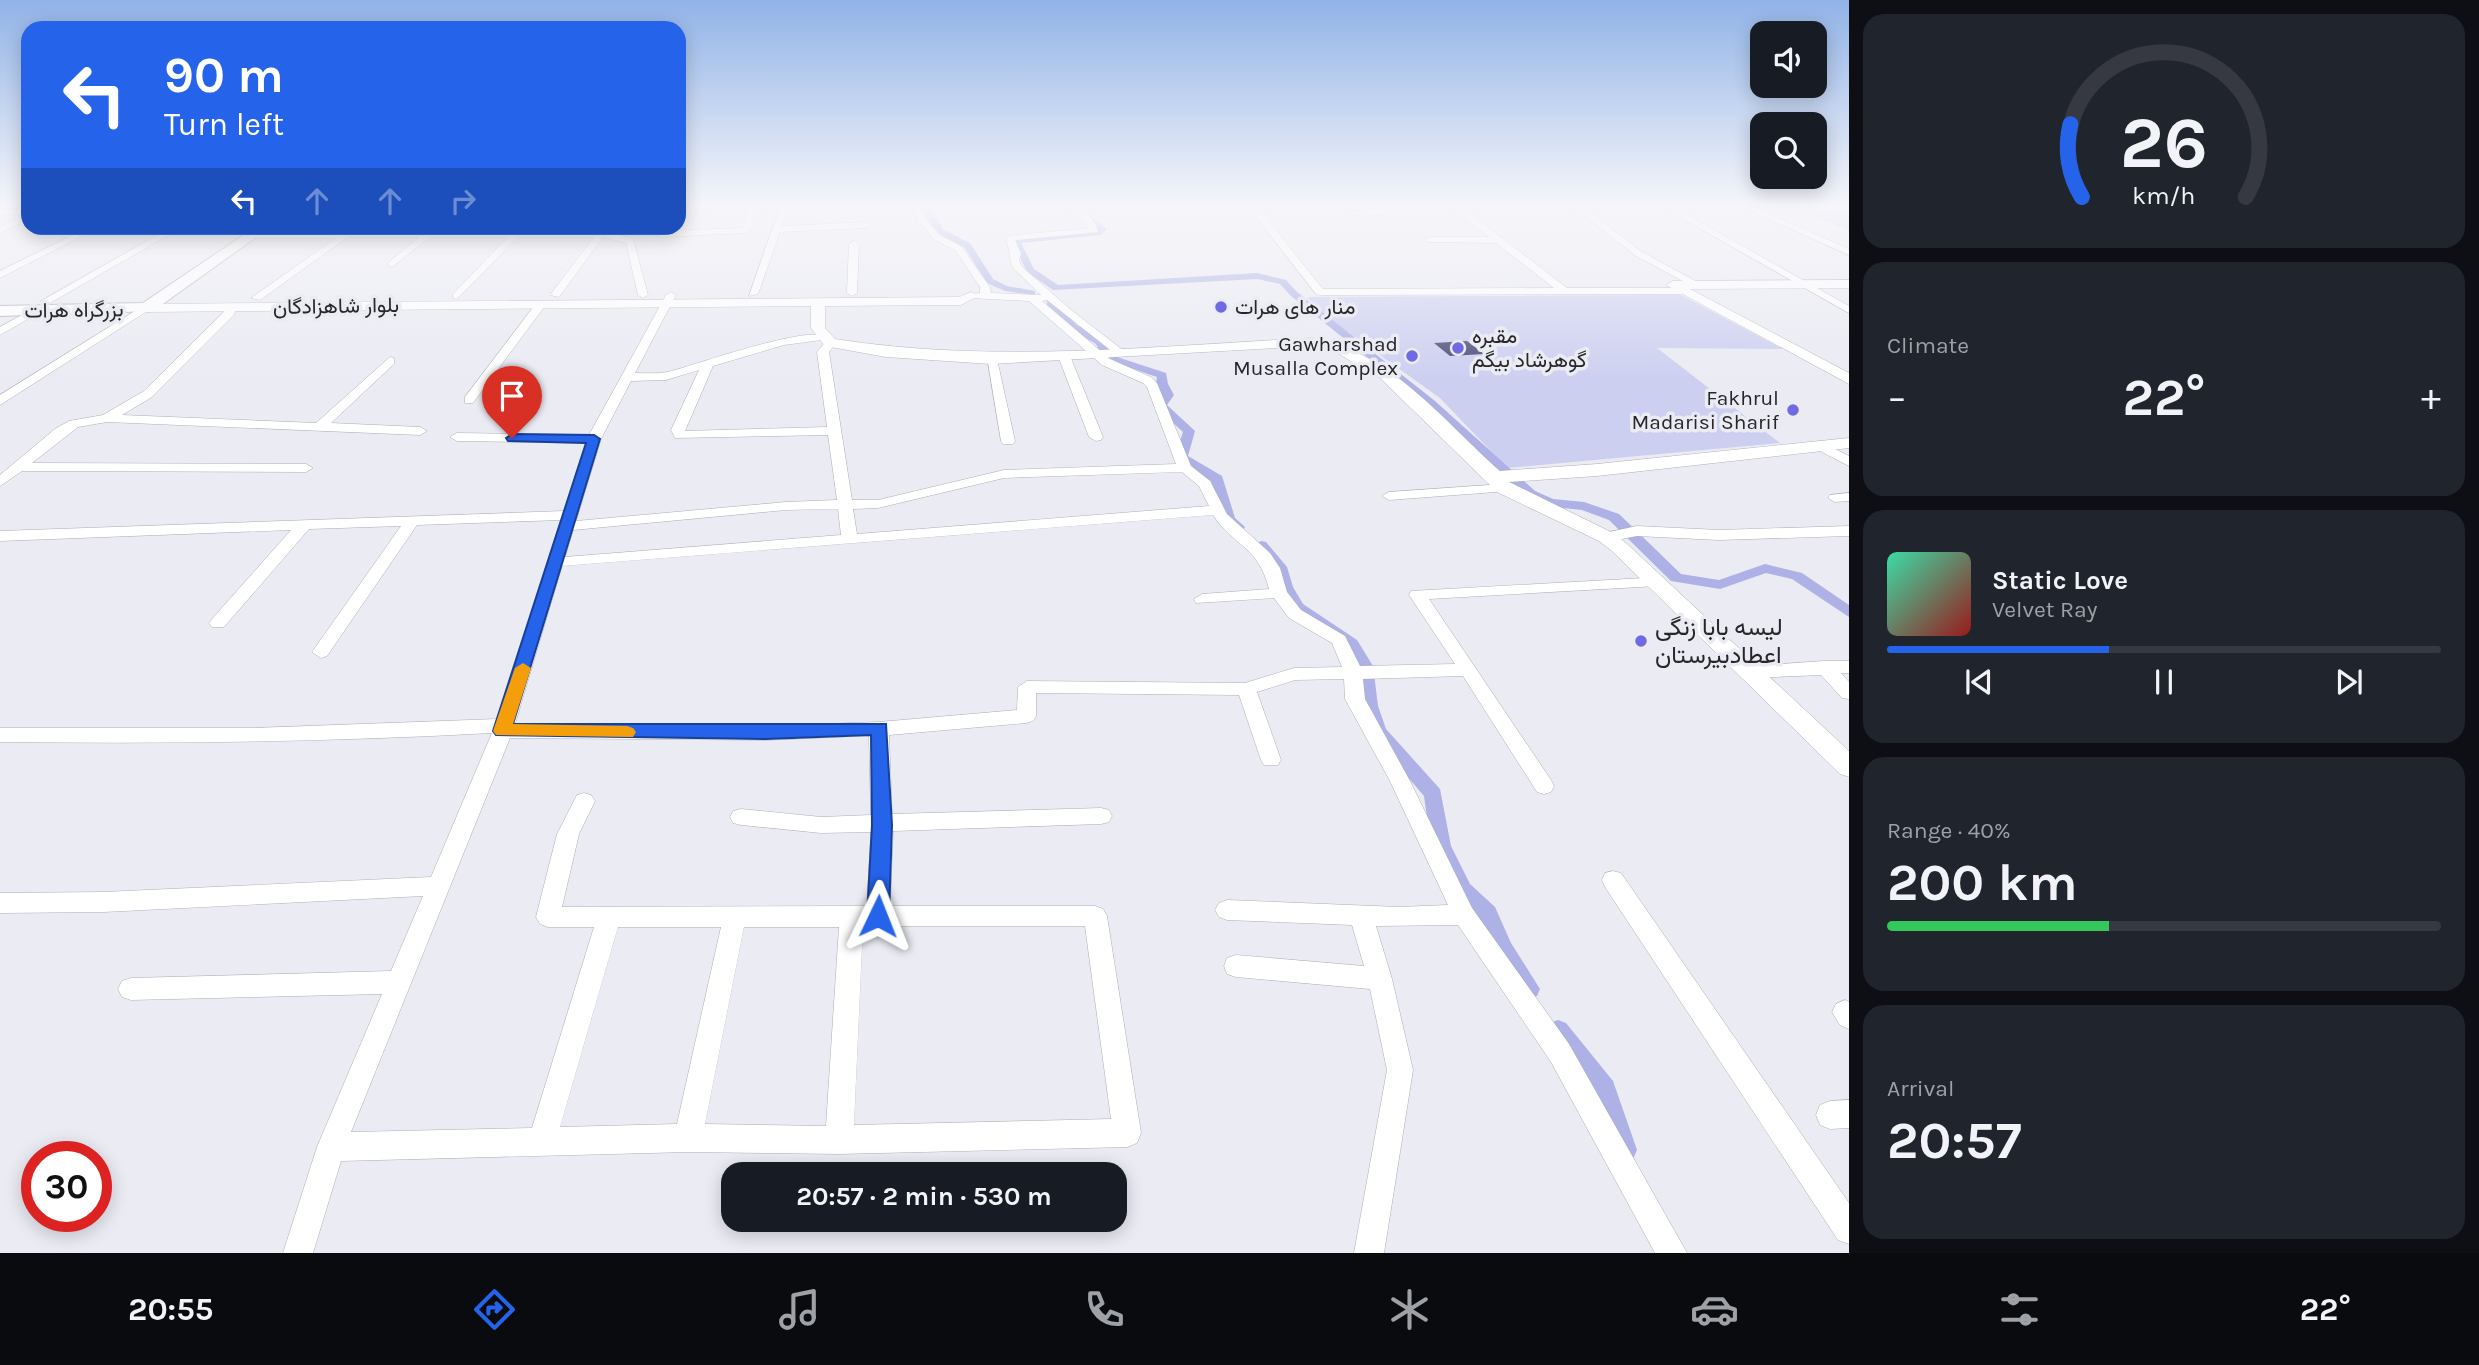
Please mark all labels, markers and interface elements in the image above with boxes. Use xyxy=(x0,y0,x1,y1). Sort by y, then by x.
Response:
map controls xyxy=(1750,21,1827,189)
button: sound xyxy=(1750,21,1827,98)
text: 90 m xyxy=(164,47,284,104)
icon: left xyxy=(49,49,140,140)
text: 26 xyxy=(2120,100,2208,185)
text: Turn left xyxy=(164,106,284,143)
button: search xyxy=(1750,112,1827,189)
text: km/h xyxy=(2132,181,2196,210)
icon: left xyxy=(225,182,263,220)
icon: ahead xyxy=(298,182,336,220)
icon: ahead xyxy=(371,182,409,220)
icon: right xyxy=(444,182,482,220)
street label: بلوار شاهزادگان xyxy=(273,293,399,320)
place label: منار های هرات xyxy=(1235,295,1355,320)
street label: بزرگراه هرات xyxy=(24,297,124,324)
marker: منار های هرات xyxy=(1213,299,1229,315)
place label: مقبره گوهرشاد بیگم xyxy=(1472,324,1587,374)
place label: Gawharshad Musalla Complex xyxy=(1233,332,1398,380)
text: Climate xyxy=(1887,332,1969,359)
marker: مقبره گوهرشاد بیگم xyxy=(1450,340,1466,356)
marker: Gawharshad Musalla Complex xyxy=(1404,348,1420,364)
pin xyxy=(482,366,542,438)
text: 22° xyxy=(2122,367,2206,428)
text: − xyxy=(1887,375,1907,420)
text: + xyxy=(2421,375,2441,420)
icon: arrive xyxy=(493,377,531,415)
place label: Fakhrul Madarisi Sharif xyxy=(1632,386,1780,434)
marker: Fakhrul Madarisi Sharif xyxy=(1785,402,1801,418)
text: Static Love xyxy=(1992,565,2128,596)
text: Velvet Ray xyxy=(1992,596,2097,623)
place label: لیسه بابا زنگی اعطادبیرستان xyxy=(1655,613,1783,670)
marker: لیسه بابا زنگی اعطادبیرستان xyxy=(1633,633,1649,649)
icon: previous xyxy=(1960,663,1998,701)
icon: pause xyxy=(2145,663,2183,701)
icon: next xyxy=(2330,663,2368,701)
text: Range · 40% xyxy=(1887,817,2011,844)
text: 200 km xyxy=(1887,852,2078,913)
position arrow xyxy=(841,879,915,953)
text: Arrival xyxy=(1887,1075,1954,1102)
text: 20:57 xyxy=(1887,1110,2022,1171)
speed limit sign: 30 xyxy=(21,1141,112,1232)
text: 20:57 · 2 min · 530 m xyxy=(796,1181,1052,1212)
icon: directions xyxy=(470,1285,519,1334)
icon: music xyxy=(775,1285,824,1334)
icon: phone xyxy=(1080,1285,1129,1334)
icon: climate xyxy=(1385,1285,1434,1334)
icon: car xyxy=(1690,1285,1739,1334)
icon: filters xyxy=(1995,1285,2044,1334)
text: 20:55 xyxy=(128,1291,214,1328)
text: 22° xyxy=(2300,1291,2351,1328)

